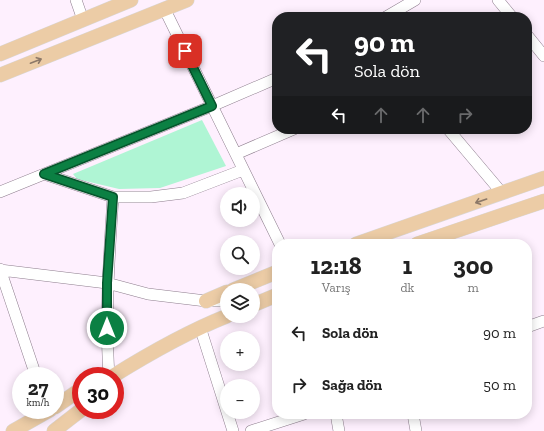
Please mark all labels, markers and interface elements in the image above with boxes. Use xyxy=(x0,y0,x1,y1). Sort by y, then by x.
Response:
text: 90 m xyxy=(354,26,415,59)
icon: left xyxy=(288,28,340,80)
pin xyxy=(168,34,202,68)
icon: arrive xyxy=(174,40,196,62)
one-way arrow xyxy=(30,56,42,64)
text: Sola dön xyxy=(354,60,420,82)
icon: left xyxy=(328,104,350,126)
icon: ahead xyxy=(370,104,392,126)
icon: ahead xyxy=(412,104,434,126)
icon: right xyxy=(454,104,476,126)
map controls xyxy=(220,187,260,419)
button: sound xyxy=(220,187,260,227)
one-way arrow xyxy=(475,197,487,205)
button: search xyxy=(220,235,260,275)
text: 12:18 xyxy=(311,251,362,280)
text: 1 xyxy=(402,251,412,280)
text: 300 xyxy=(453,251,493,280)
text: Varış xyxy=(322,280,351,295)
text: dk xyxy=(400,280,414,295)
text: m xyxy=(468,280,479,295)
button: layers xyxy=(220,283,260,323)
position arrow xyxy=(86,307,128,349)
icon: left xyxy=(288,322,310,344)
text: Sola dön xyxy=(322,324,378,342)
text: 90 m xyxy=(483,324,516,342)
button: + xyxy=(220,331,260,371)
speed limit sign: 30 xyxy=(72,367,124,419)
icon: right xyxy=(288,374,310,396)
text: 27 xyxy=(28,376,48,400)
text: Sağa dön xyxy=(322,376,382,394)
text: 50 m xyxy=(483,376,516,394)
button: − xyxy=(220,379,260,419)
text: km/h xyxy=(27,397,49,409)

